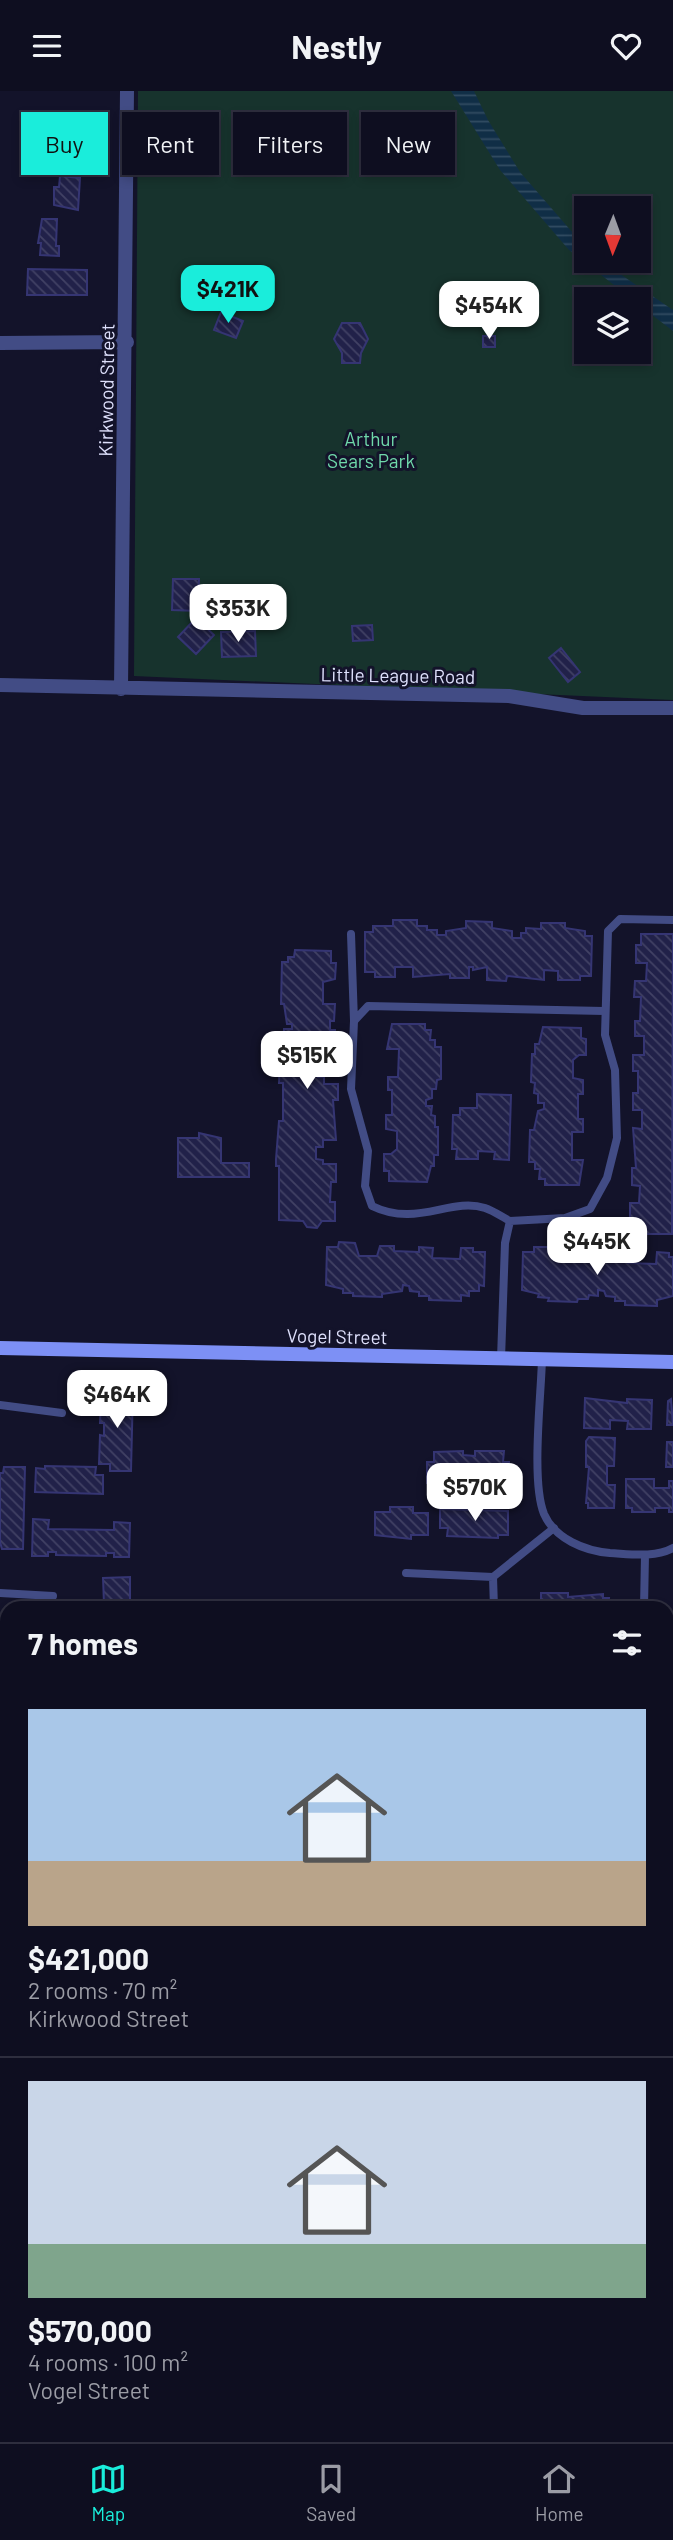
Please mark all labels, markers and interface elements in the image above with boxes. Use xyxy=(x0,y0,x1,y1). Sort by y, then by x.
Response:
icon: menu xyxy=(28,27,66,65)
text: Nestly xyxy=(291,27,382,65)
icon: heart xyxy=(607,27,645,65)
chip: Buy xyxy=(21,112,108,175)
chip: Rent xyxy=(122,112,219,175)
chip: Filters xyxy=(233,112,347,175)
chip: New xyxy=(361,112,455,175)
north arrow xyxy=(574,196,651,273)
map controls xyxy=(574,196,651,364)
pin: $421K xyxy=(179,265,277,325)
text: $421K xyxy=(197,274,259,302)
pin: $454K xyxy=(440,281,538,341)
button: layers xyxy=(574,287,651,364)
text: $454K xyxy=(455,290,523,318)
street label: Kirkwood Street xyxy=(93,323,119,457)
park label: Arthur Sears Park xyxy=(327,427,415,472)
pin: $353K xyxy=(189,585,287,644)
text: $353K xyxy=(206,593,270,621)
street label: Little League Road xyxy=(321,662,475,688)
pin: $515K xyxy=(258,1031,356,1091)
text: $515K xyxy=(277,1040,337,1068)
pin: $445K xyxy=(548,1217,646,1277)
text: $445K xyxy=(563,1226,631,1254)
street label: Vogel Street xyxy=(286,1324,388,1348)
pin: $464K xyxy=(68,1371,166,1430)
text: $464K xyxy=(83,1379,151,1407)
pin: $570K xyxy=(426,1463,524,1523)
text: $570K xyxy=(443,1472,507,1500)
icon: filters xyxy=(608,1624,646,1662)
text: 7 homes xyxy=(28,1625,138,1661)
icon: home xyxy=(274,1755,400,1881)
text: $421,000 xyxy=(28,1940,149,1976)
text: 2 rooms · 70 m² xyxy=(28,1976,177,2004)
text: Kirkwood Street xyxy=(28,2004,189,2032)
icon: home xyxy=(274,2127,400,2253)
text: $570,000 xyxy=(28,2312,152,2348)
text: 4 rooms · 100 m² xyxy=(28,2348,188,2376)
text: Vogel Street xyxy=(28,2376,150,2404)
tab: Map xyxy=(89,2460,127,2525)
tab: Saved xyxy=(306,2460,356,2525)
tab: Home xyxy=(535,2460,584,2525)

